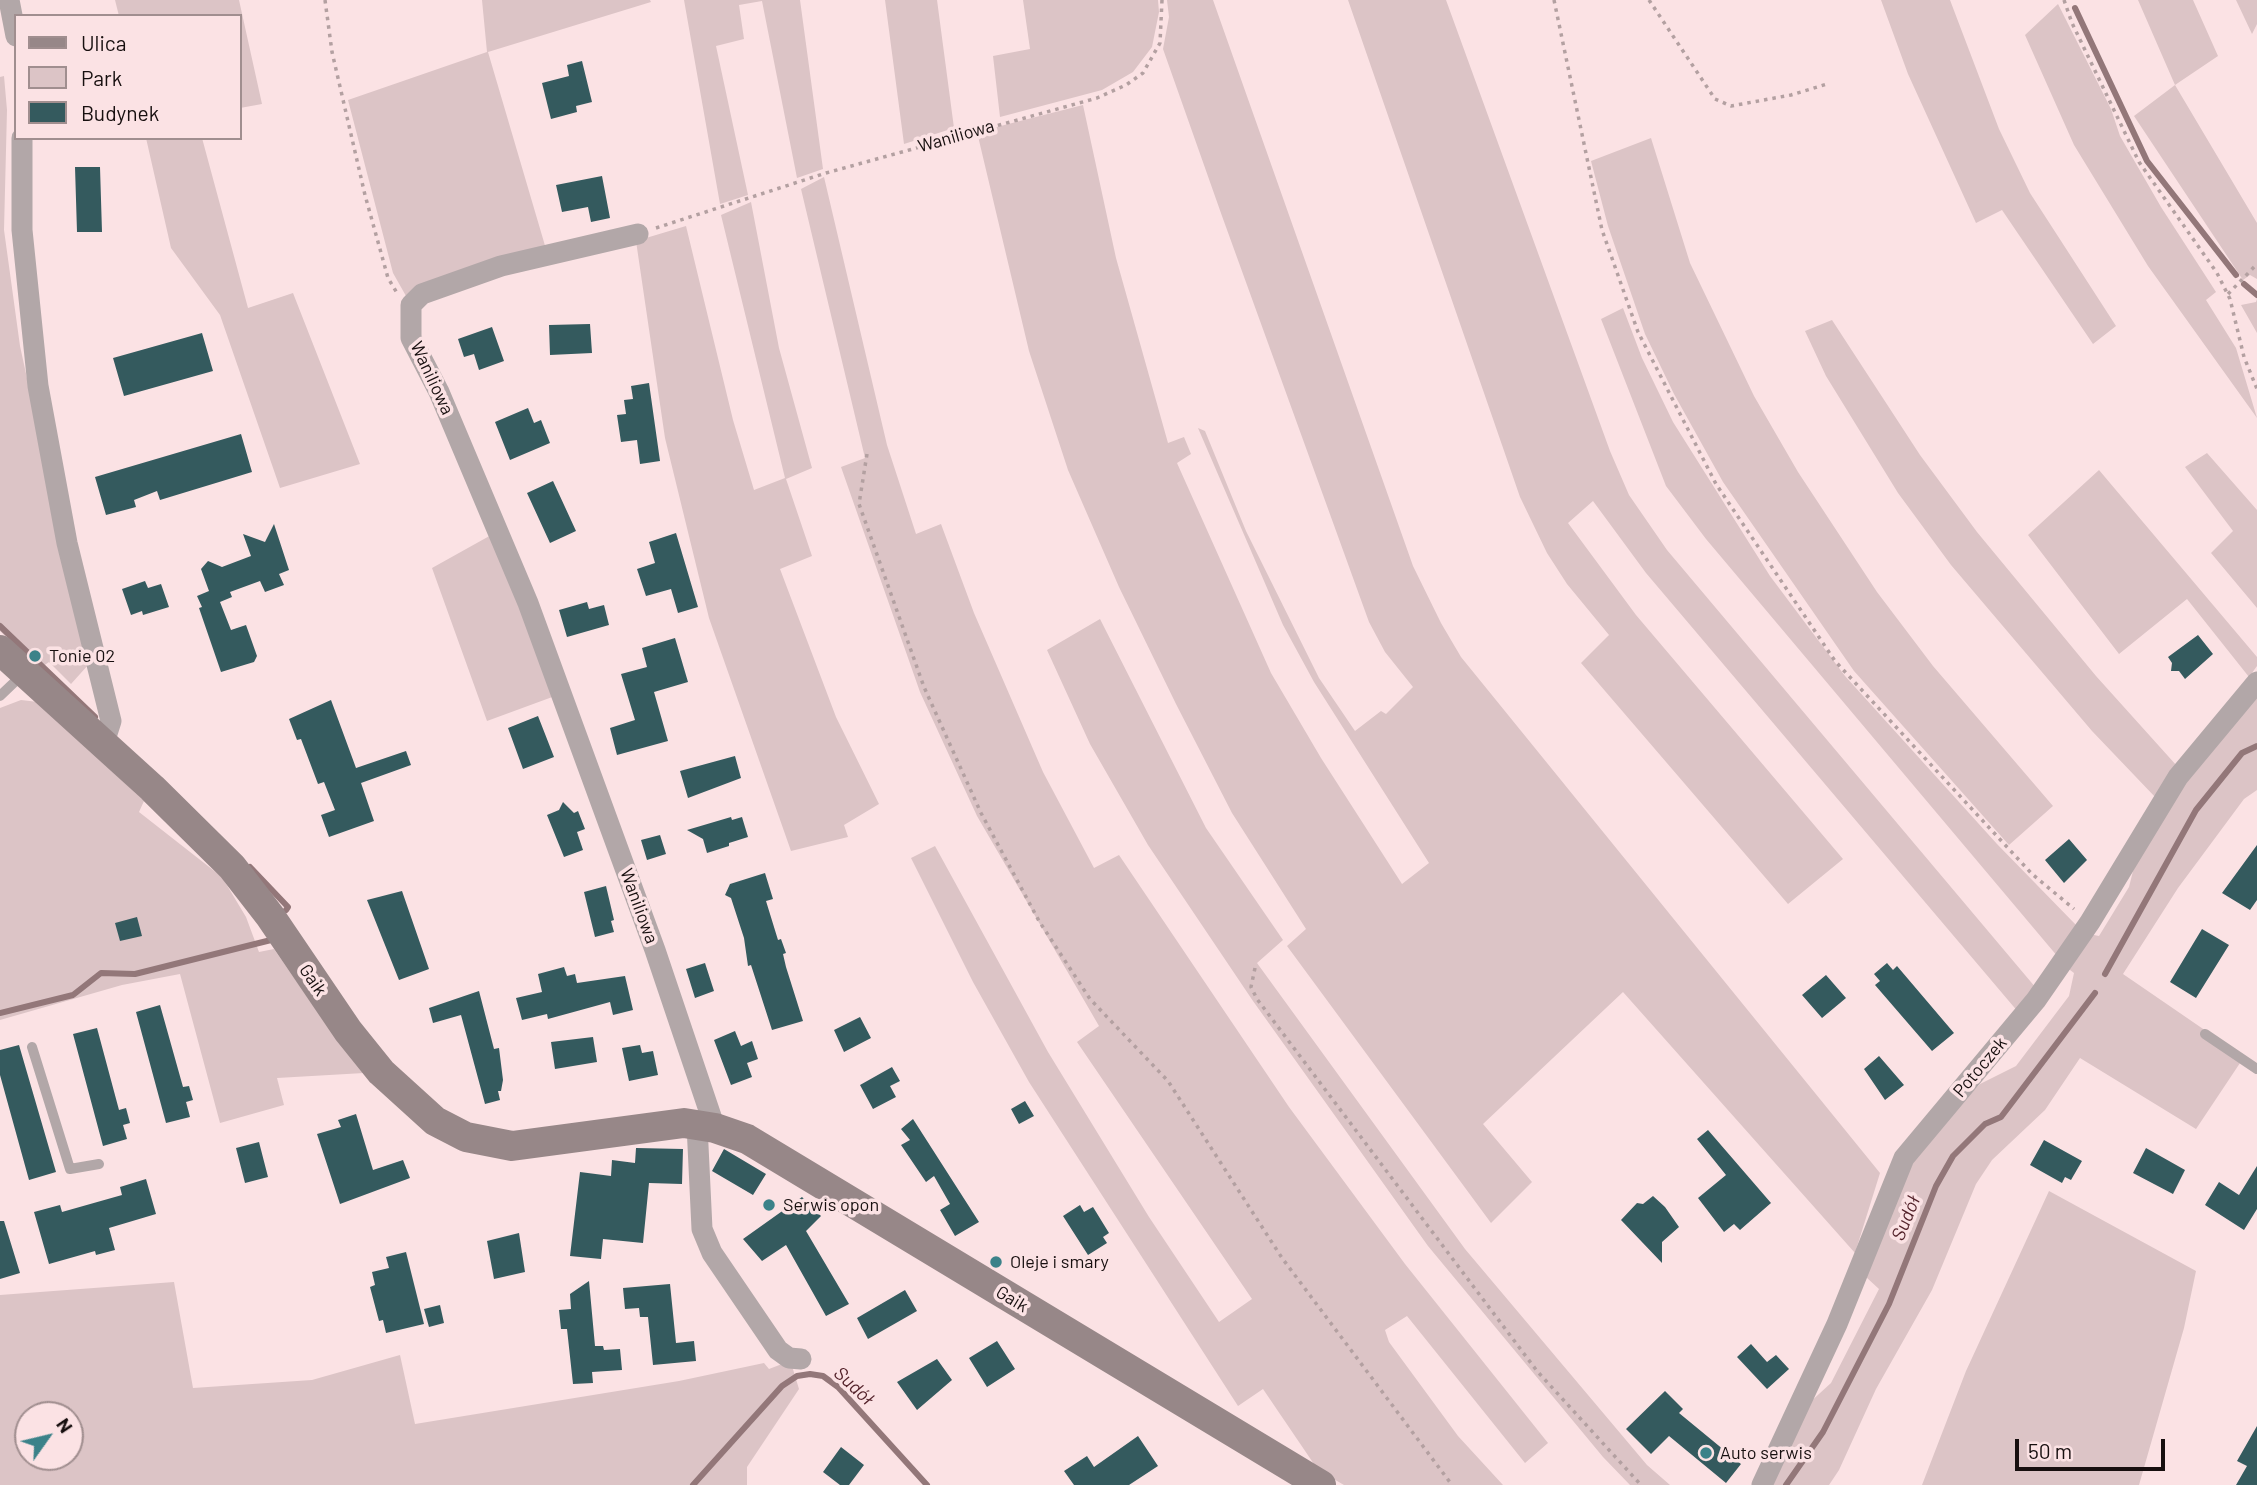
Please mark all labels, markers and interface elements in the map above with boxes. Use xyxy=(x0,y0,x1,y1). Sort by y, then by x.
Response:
legend xyxy=(14,14,242,140)
text: Ulica xyxy=(81,30,126,55)
text: Park xyxy=(81,65,122,90)
text: Budynek xyxy=(81,100,159,125)
street label: Waniliowa xyxy=(915,115,997,157)
street label: Waniliowa xyxy=(406,338,458,418)
place label: Tonie 02 xyxy=(49,645,115,667)
marker: Tonie 02 xyxy=(27,648,43,664)
street label: Waniliowa xyxy=(615,865,663,947)
street label: Gaik xyxy=(295,960,331,1000)
street label: Potoczek xyxy=(1949,1032,2011,1102)
water label: Sudół xyxy=(1887,1192,1925,1244)
place label: Serwis opon xyxy=(783,1194,879,1216)
marker: Serwis opon xyxy=(761,1197,777,1213)
place label: Oleje i smary xyxy=(1010,1251,1109,1273)
marker: Oleje i smary xyxy=(988,1254,1004,1270)
street label: Gaik xyxy=(992,1281,1032,1317)
water label: Sudół xyxy=(829,1362,879,1410)
north arrow xyxy=(14,1401,84,1471)
text: N xyxy=(52,1413,78,1437)
scale bar xyxy=(2019,1426,2170,1470)
text: 50 m xyxy=(2028,1438,2072,1463)
place label: Auto serwis xyxy=(1720,1442,1812,1464)
marker: Auto serwis xyxy=(1698,1445,1714,1461)

